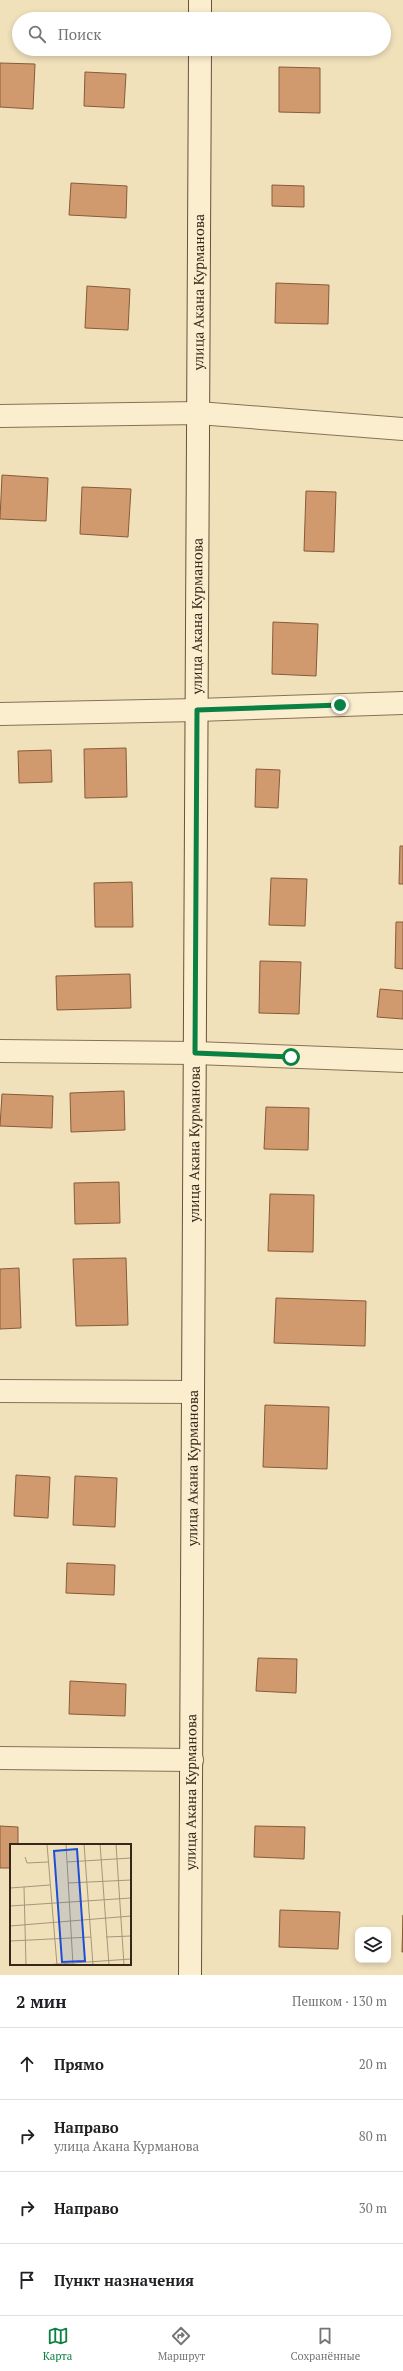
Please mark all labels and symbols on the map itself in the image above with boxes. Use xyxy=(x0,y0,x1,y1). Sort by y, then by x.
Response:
street label: улица Акана Курманова xyxy=(188,214,208,371)
street label: улица Акана Курманова xyxy=(187,538,206,695)
route end xyxy=(331,696,349,714)
route start xyxy=(282,1048,300,1066)
street label: улица Акана Курманова xyxy=(184,1066,204,1223)
street label: улица Акана Курманова xyxy=(182,1390,202,1547)
street label: улица Акана Курманова xyxy=(181,1714,200,1871)
inset map xyxy=(10,1844,131,1965)

